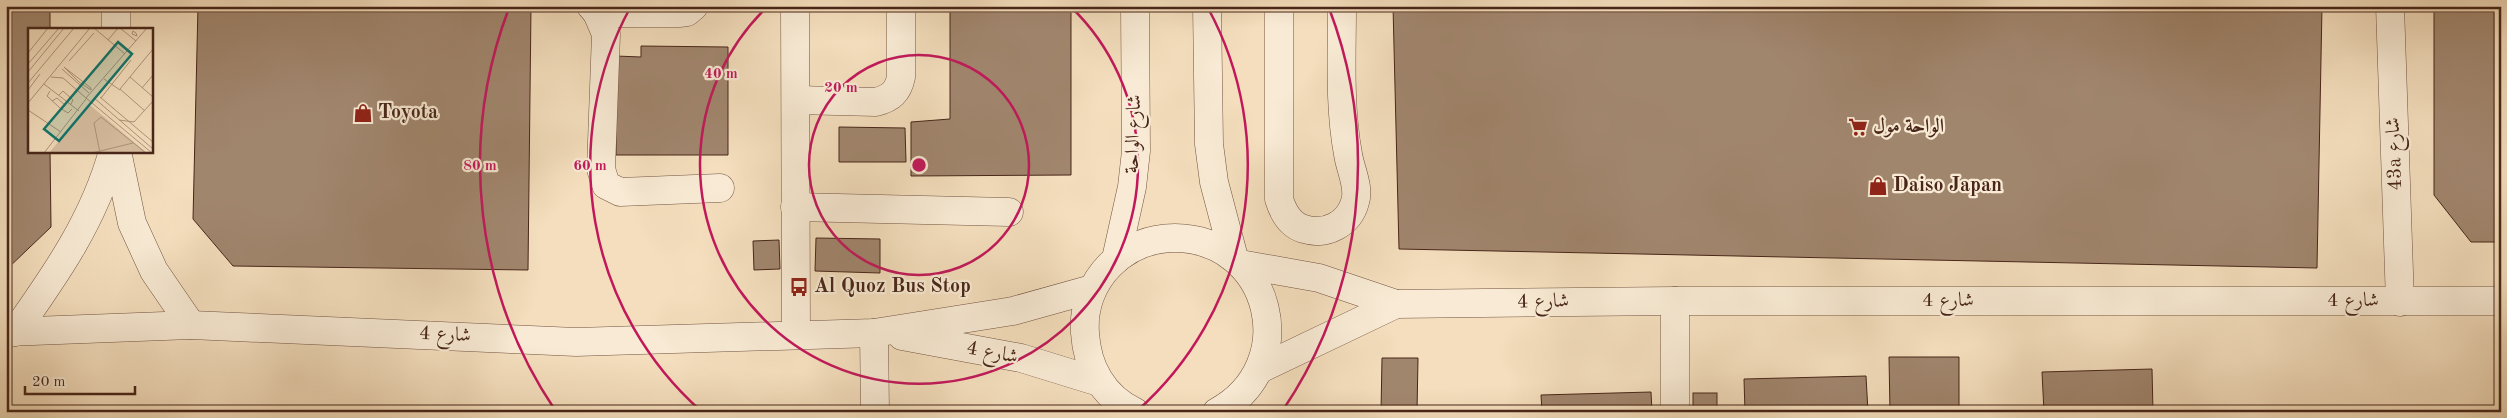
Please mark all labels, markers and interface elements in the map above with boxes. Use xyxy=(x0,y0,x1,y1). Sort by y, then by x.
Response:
inset map xyxy=(28,28,152,152)
text: 40 m xyxy=(704,67,738,82)
text: 20 m xyxy=(824,81,858,96)
street label: شارع الواحة xyxy=(1123,94,1151,174)
shop icon: Toyota xyxy=(352,102,374,124)
place label: Toyota xyxy=(378,103,438,123)
supermarket icon: الواحة مول xyxy=(1847,116,1869,138)
place label: الواحة مول xyxy=(1873,116,1944,138)
street label: 43a شارع xyxy=(2384,117,2412,191)
centre of rings xyxy=(910,156,928,174)
text: 80 m xyxy=(463,159,497,174)
text: 60 m xyxy=(573,159,607,174)
shop icon: Daiso Japan xyxy=(1867,175,1889,197)
place label: Daiso Japan xyxy=(1893,176,2002,196)
bus stop icon: Al Quoz Bus Stop xyxy=(788,276,810,298)
place label: Al Quoz Bus Stop xyxy=(814,277,971,297)
street label: شارع 4 xyxy=(1922,291,1974,317)
street label: شارع 4 xyxy=(2327,291,2379,317)
street label: شارع 4 xyxy=(1517,292,1569,318)
street label: شارع 4 xyxy=(418,324,471,352)
street label: شارع 4 xyxy=(963,338,1019,374)
scale bar xyxy=(25,363,135,395)
text: 20 m xyxy=(32,375,66,390)

